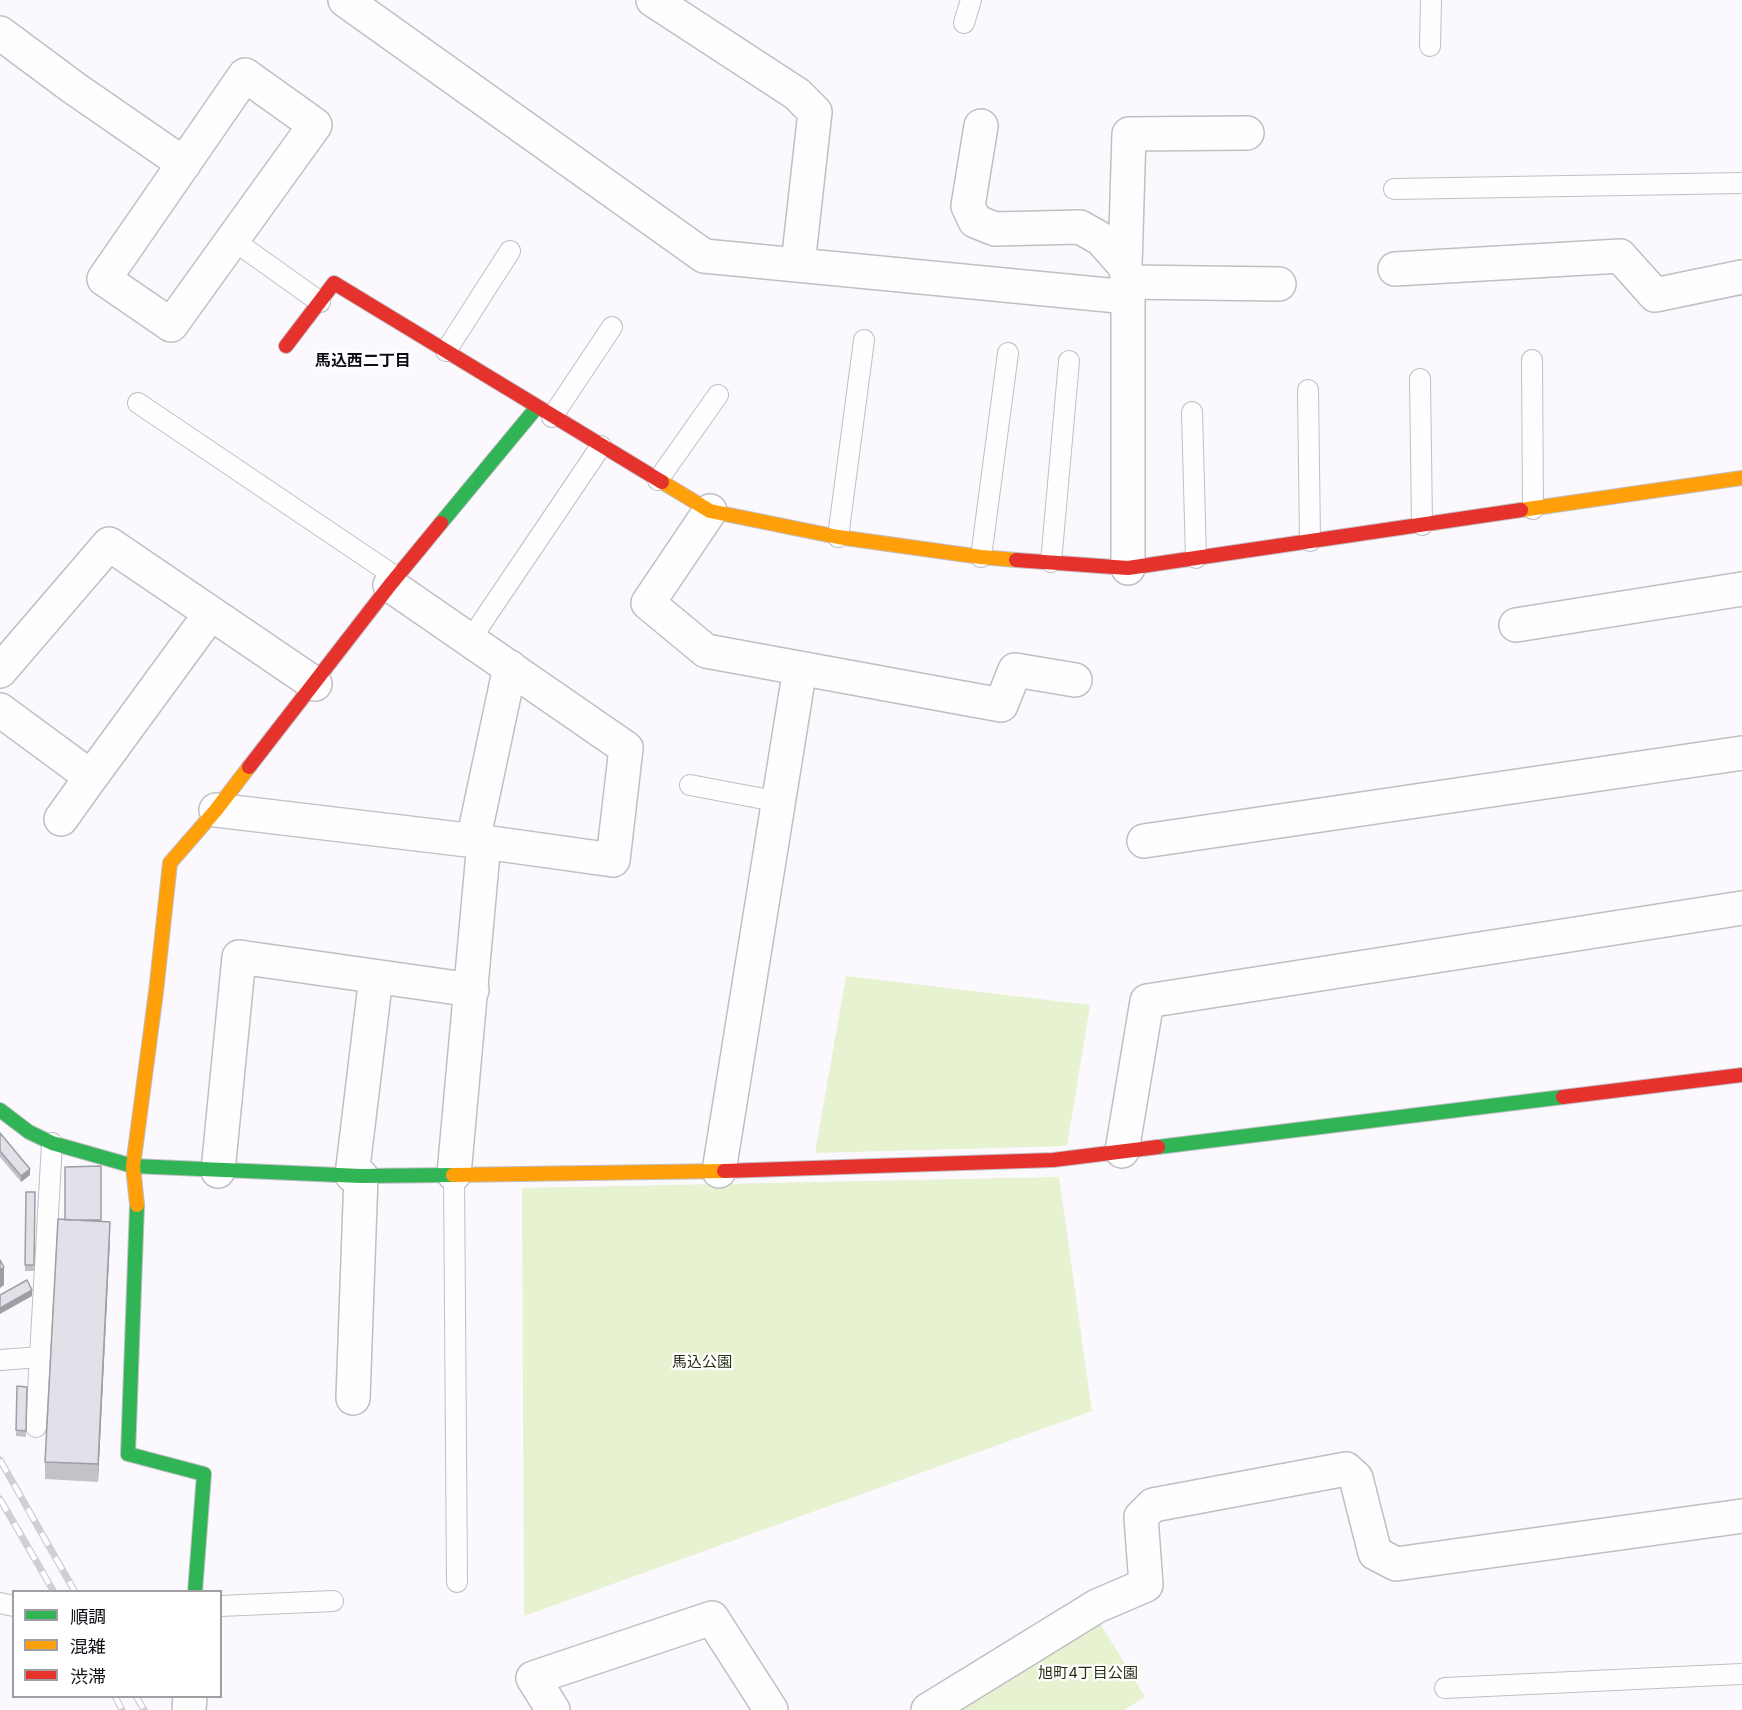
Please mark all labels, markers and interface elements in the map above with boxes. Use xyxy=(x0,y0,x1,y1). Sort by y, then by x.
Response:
district label: 馬込西二丁目 xyxy=(315,351,411,371)
park label: 馬込公園 xyxy=(672,1353,732,1371)
legend xyxy=(12,1590,222,1698)
text: 順調 xyxy=(70,1606,106,1627)
text: 混雑 xyxy=(70,1636,106,1657)
park label: 旭町4丁目公園 xyxy=(1038,1664,1138,1682)
text: 渋滞 xyxy=(70,1666,106,1687)

